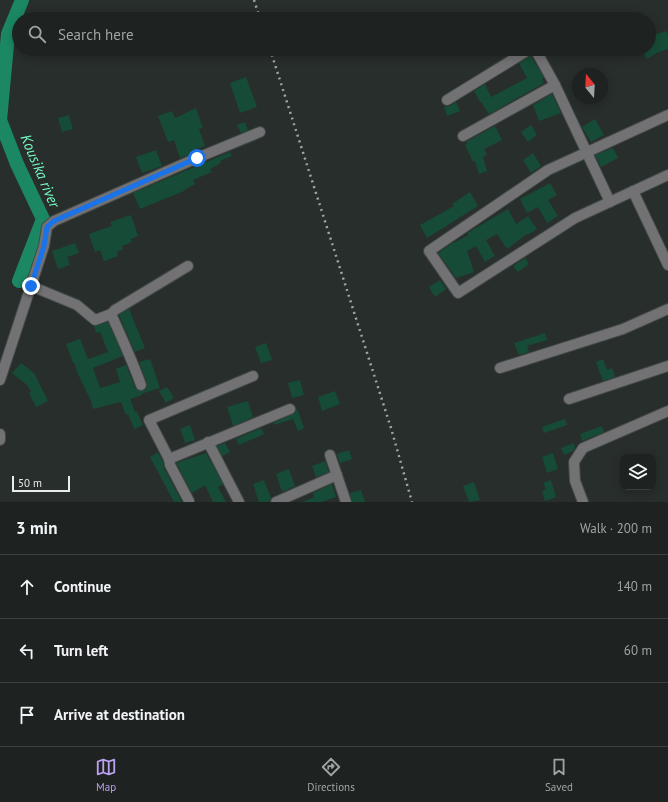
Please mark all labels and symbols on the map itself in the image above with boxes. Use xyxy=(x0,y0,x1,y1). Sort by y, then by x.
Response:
north arrow xyxy=(572,68,608,104)
water label: Kousika river xyxy=(16,131,65,211)
route start xyxy=(188,149,206,167)
route end xyxy=(22,277,40,295)
scale bar xyxy=(12,474,70,493)

